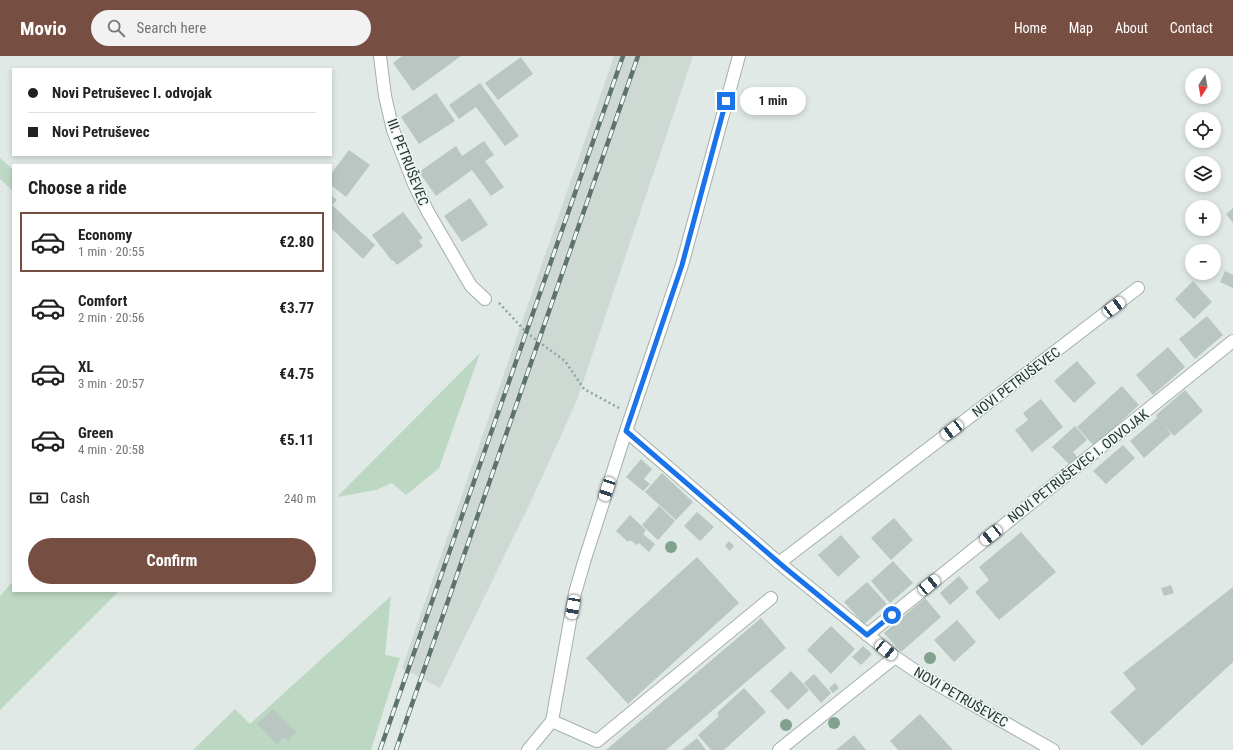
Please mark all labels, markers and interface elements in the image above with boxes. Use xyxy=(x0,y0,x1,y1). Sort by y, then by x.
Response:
search box xyxy=(91,10,371,46)
text: Movio xyxy=(20,17,67,40)
icon: search xyxy=(105,17,127,39)
text: Search here xyxy=(137,19,206,37)
text: Home xyxy=(1014,20,1047,36)
text: Map xyxy=(1069,20,1093,36)
text: About xyxy=(1115,20,1148,36)
text: Contact xyxy=(1170,20,1213,36)
north arrow xyxy=(1185,68,1221,104)
map controls xyxy=(1185,68,1221,280)
text: Novi Petruševec I. odvojak xyxy=(52,84,212,102)
callout: 1 min xyxy=(740,87,806,115)
route end xyxy=(717,92,735,110)
text: 1 min xyxy=(759,93,787,108)
button: locate xyxy=(1185,112,1221,148)
street label: III. PETRUŠEVEC xyxy=(384,116,433,208)
text: Novi Petruševec xyxy=(52,123,150,141)
button: layers xyxy=(1185,156,1221,192)
text: Choose a ride xyxy=(28,177,127,198)
button: + xyxy=(1185,200,1221,236)
icon: car xyxy=(30,224,66,260)
text: Economy xyxy=(78,226,132,244)
text: €2.80 xyxy=(279,233,314,251)
text: 1 min · 20:55 xyxy=(78,244,144,259)
button: − xyxy=(1185,244,1221,280)
icon: car xyxy=(30,290,66,326)
text: Comfort xyxy=(78,292,127,310)
car xyxy=(1101,295,1127,319)
text: €3.77 xyxy=(279,299,314,317)
text: 2 min · 20:56 xyxy=(78,310,144,325)
street label: NOVI PETRUŠEVEC xyxy=(968,343,1063,420)
icon: car xyxy=(30,356,66,392)
text: XL xyxy=(78,358,94,376)
text: €4.75 xyxy=(279,365,314,383)
text: 3 min · 20:57 xyxy=(78,376,144,391)
street label: NOVI PETRUŠEVEC I. ODVOJAK xyxy=(1004,405,1152,526)
car xyxy=(939,418,965,442)
icon: car xyxy=(30,422,66,458)
text: Green xyxy=(78,424,113,442)
text: €5.11 xyxy=(279,431,314,449)
text: 4 min · 20:58 xyxy=(78,442,144,457)
car xyxy=(598,476,616,502)
icon: cash xyxy=(28,487,50,509)
text: Cash xyxy=(60,489,90,507)
text: 240 m xyxy=(284,491,316,506)
car xyxy=(978,523,1004,547)
button: Confirm xyxy=(28,538,316,584)
car xyxy=(916,573,942,597)
car xyxy=(565,594,581,620)
route start xyxy=(883,606,901,624)
car xyxy=(873,638,899,662)
street label: NOVI PETRUŠEVEC xyxy=(911,663,1011,730)

